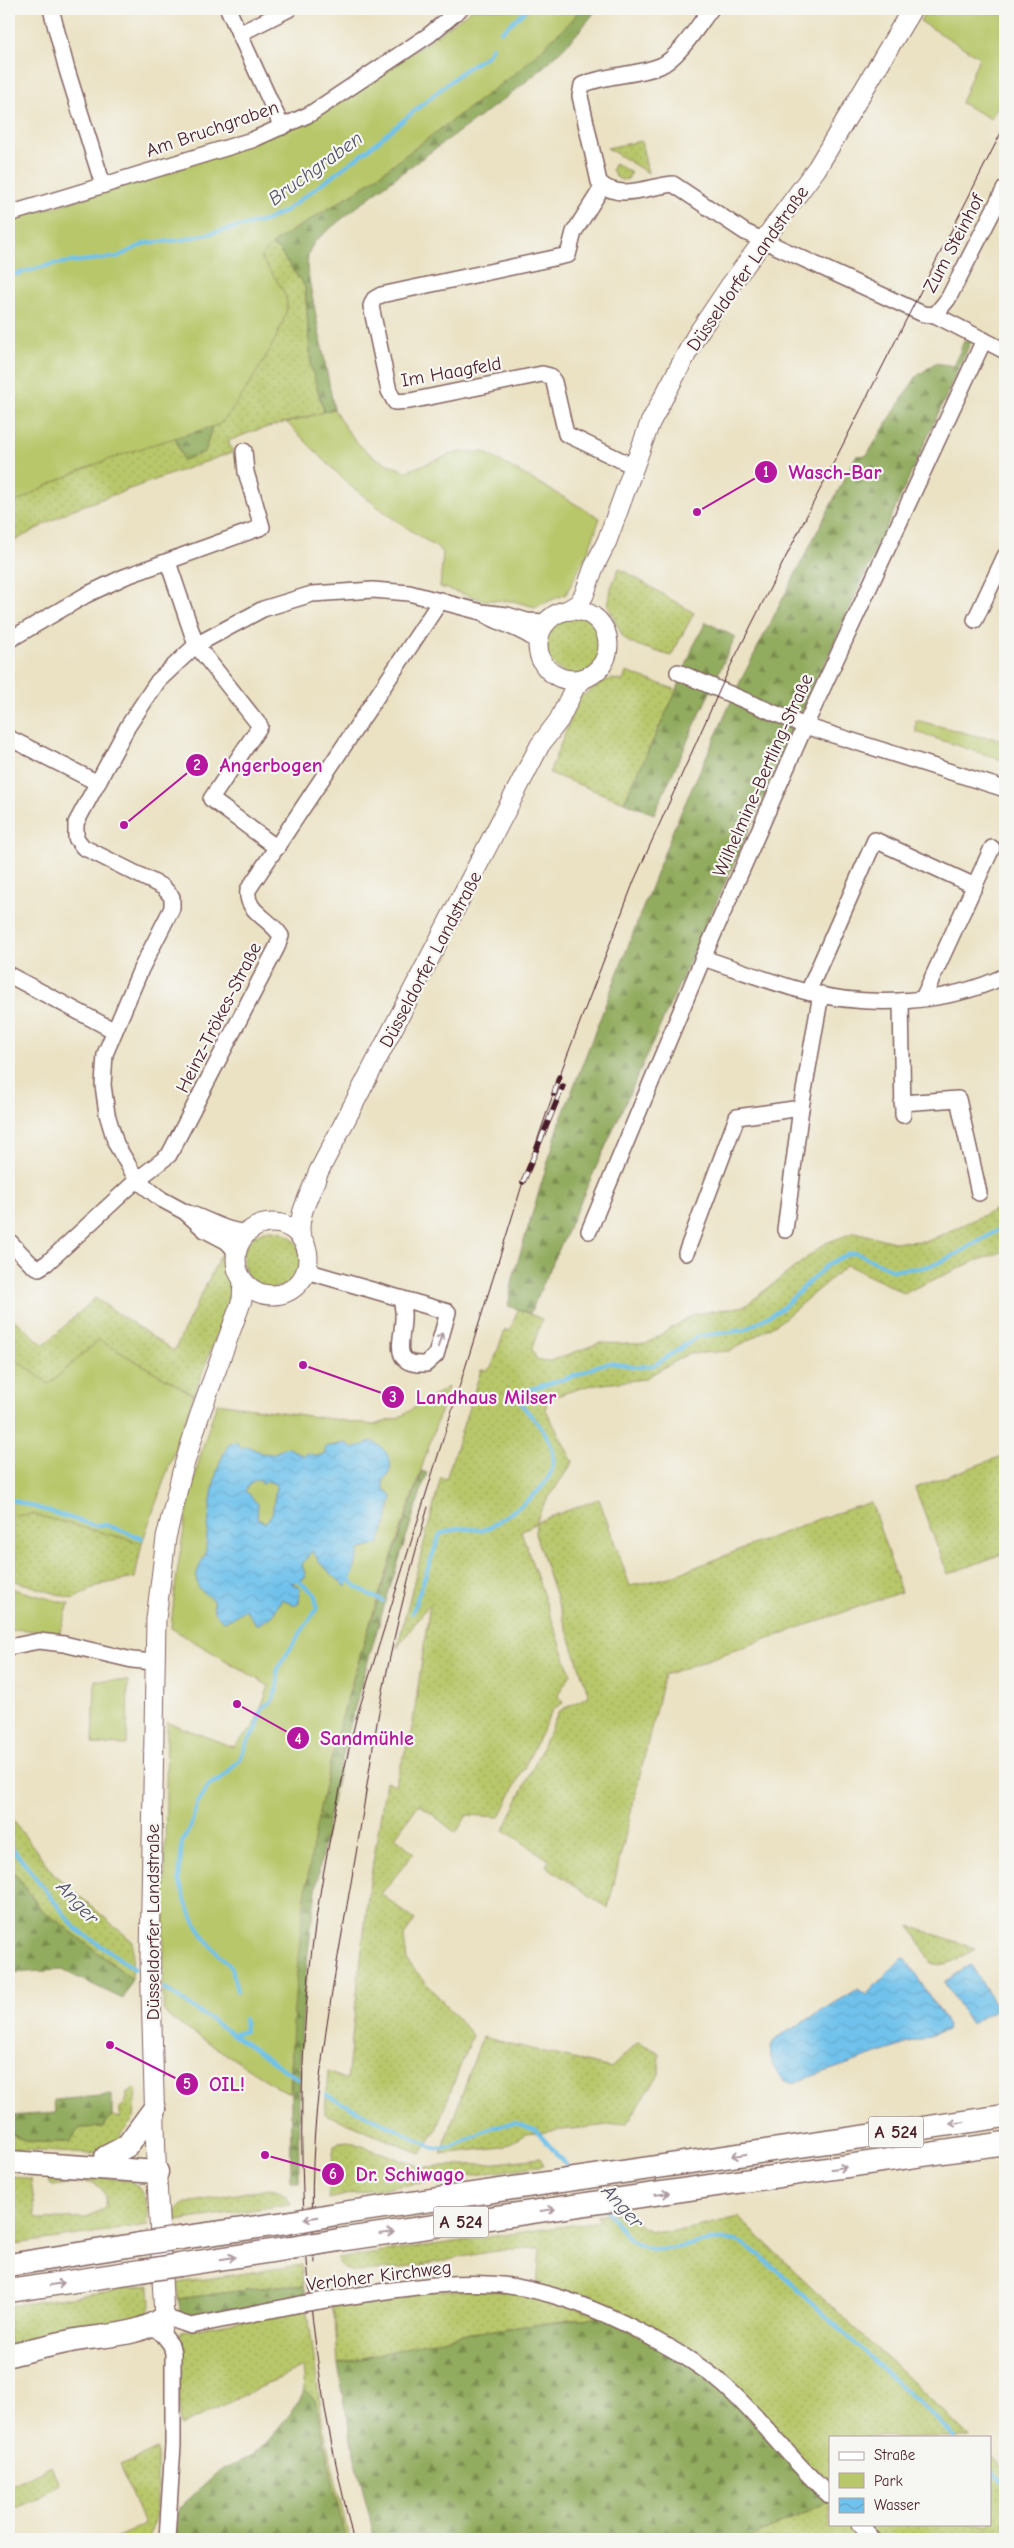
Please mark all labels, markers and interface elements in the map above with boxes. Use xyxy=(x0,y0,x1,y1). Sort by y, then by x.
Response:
street label: Am Bruchgraben xyxy=(143,96,281,162)
water label: Bruchgraben xyxy=(264,126,367,210)
street label: Düsseldorfer Landstraße xyxy=(682,182,813,355)
street label: Zum Steinhof xyxy=(919,189,990,296)
street label: Im Haagfeld xyxy=(399,352,503,392)
callout: Wasch-Bar xyxy=(753,454,891,489)
text: Wasch-Bar xyxy=(788,461,882,484)
text: 1 xyxy=(763,463,769,481)
street label: Wilhelmine-Bertling-Straße xyxy=(708,670,818,880)
callout: Angerbogen xyxy=(184,748,333,783)
text: Angerbogen xyxy=(219,754,323,777)
text: 2 xyxy=(193,756,201,774)
street label: Düsseldorfer Landstraße xyxy=(375,868,487,1051)
street label: Heinz-Trökes-Straße xyxy=(171,938,266,1096)
one-way arrow xyxy=(436,1332,446,1348)
callout: Landhaus Milser xyxy=(380,1379,566,1414)
text: Landhaus Milser xyxy=(416,1386,556,1409)
text: 3 xyxy=(389,1388,397,1406)
callout: Sandmühle xyxy=(285,1721,424,1756)
text: Sandmühle xyxy=(320,1727,414,1750)
text: 4 xyxy=(294,1730,302,1748)
street label: Düsseldorfer Landstraße xyxy=(142,1824,164,2020)
water label: Anger xyxy=(51,1875,104,1930)
callout: OIL! xyxy=(174,2066,255,2101)
text: OIL! xyxy=(209,2073,245,2096)
text: 5 xyxy=(183,2075,191,2093)
road number: A 524 xyxy=(868,2116,924,2148)
one-way arrow xyxy=(949,2118,965,2128)
one-way arrow xyxy=(731,2150,747,2160)
callout: Dr. Schiwago xyxy=(320,2157,474,2192)
text: Dr. Schiwago xyxy=(356,2163,464,2186)
one-way arrow xyxy=(831,2163,847,2173)
text: 6 xyxy=(329,2165,337,2183)
water label: Anger xyxy=(596,2179,649,2234)
one-way arrow xyxy=(654,2188,670,2198)
one-way arrow xyxy=(540,2205,556,2215)
road number: A 524 xyxy=(434,2206,488,2238)
one-way arrow xyxy=(304,2214,320,2224)
one-way arrow xyxy=(379,2228,395,2238)
one-way arrow xyxy=(219,2252,235,2262)
street label: Verloher Kirchweg xyxy=(305,2256,453,2296)
one-way arrow xyxy=(49,2278,65,2288)
legend xyxy=(829,2436,992,2526)
text: Straße xyxy=(874,2446,916,2464)
text: Park xyxy=(874,2472,903,2490)
text: Wasser xyxy=(874,2496,920,2514)

